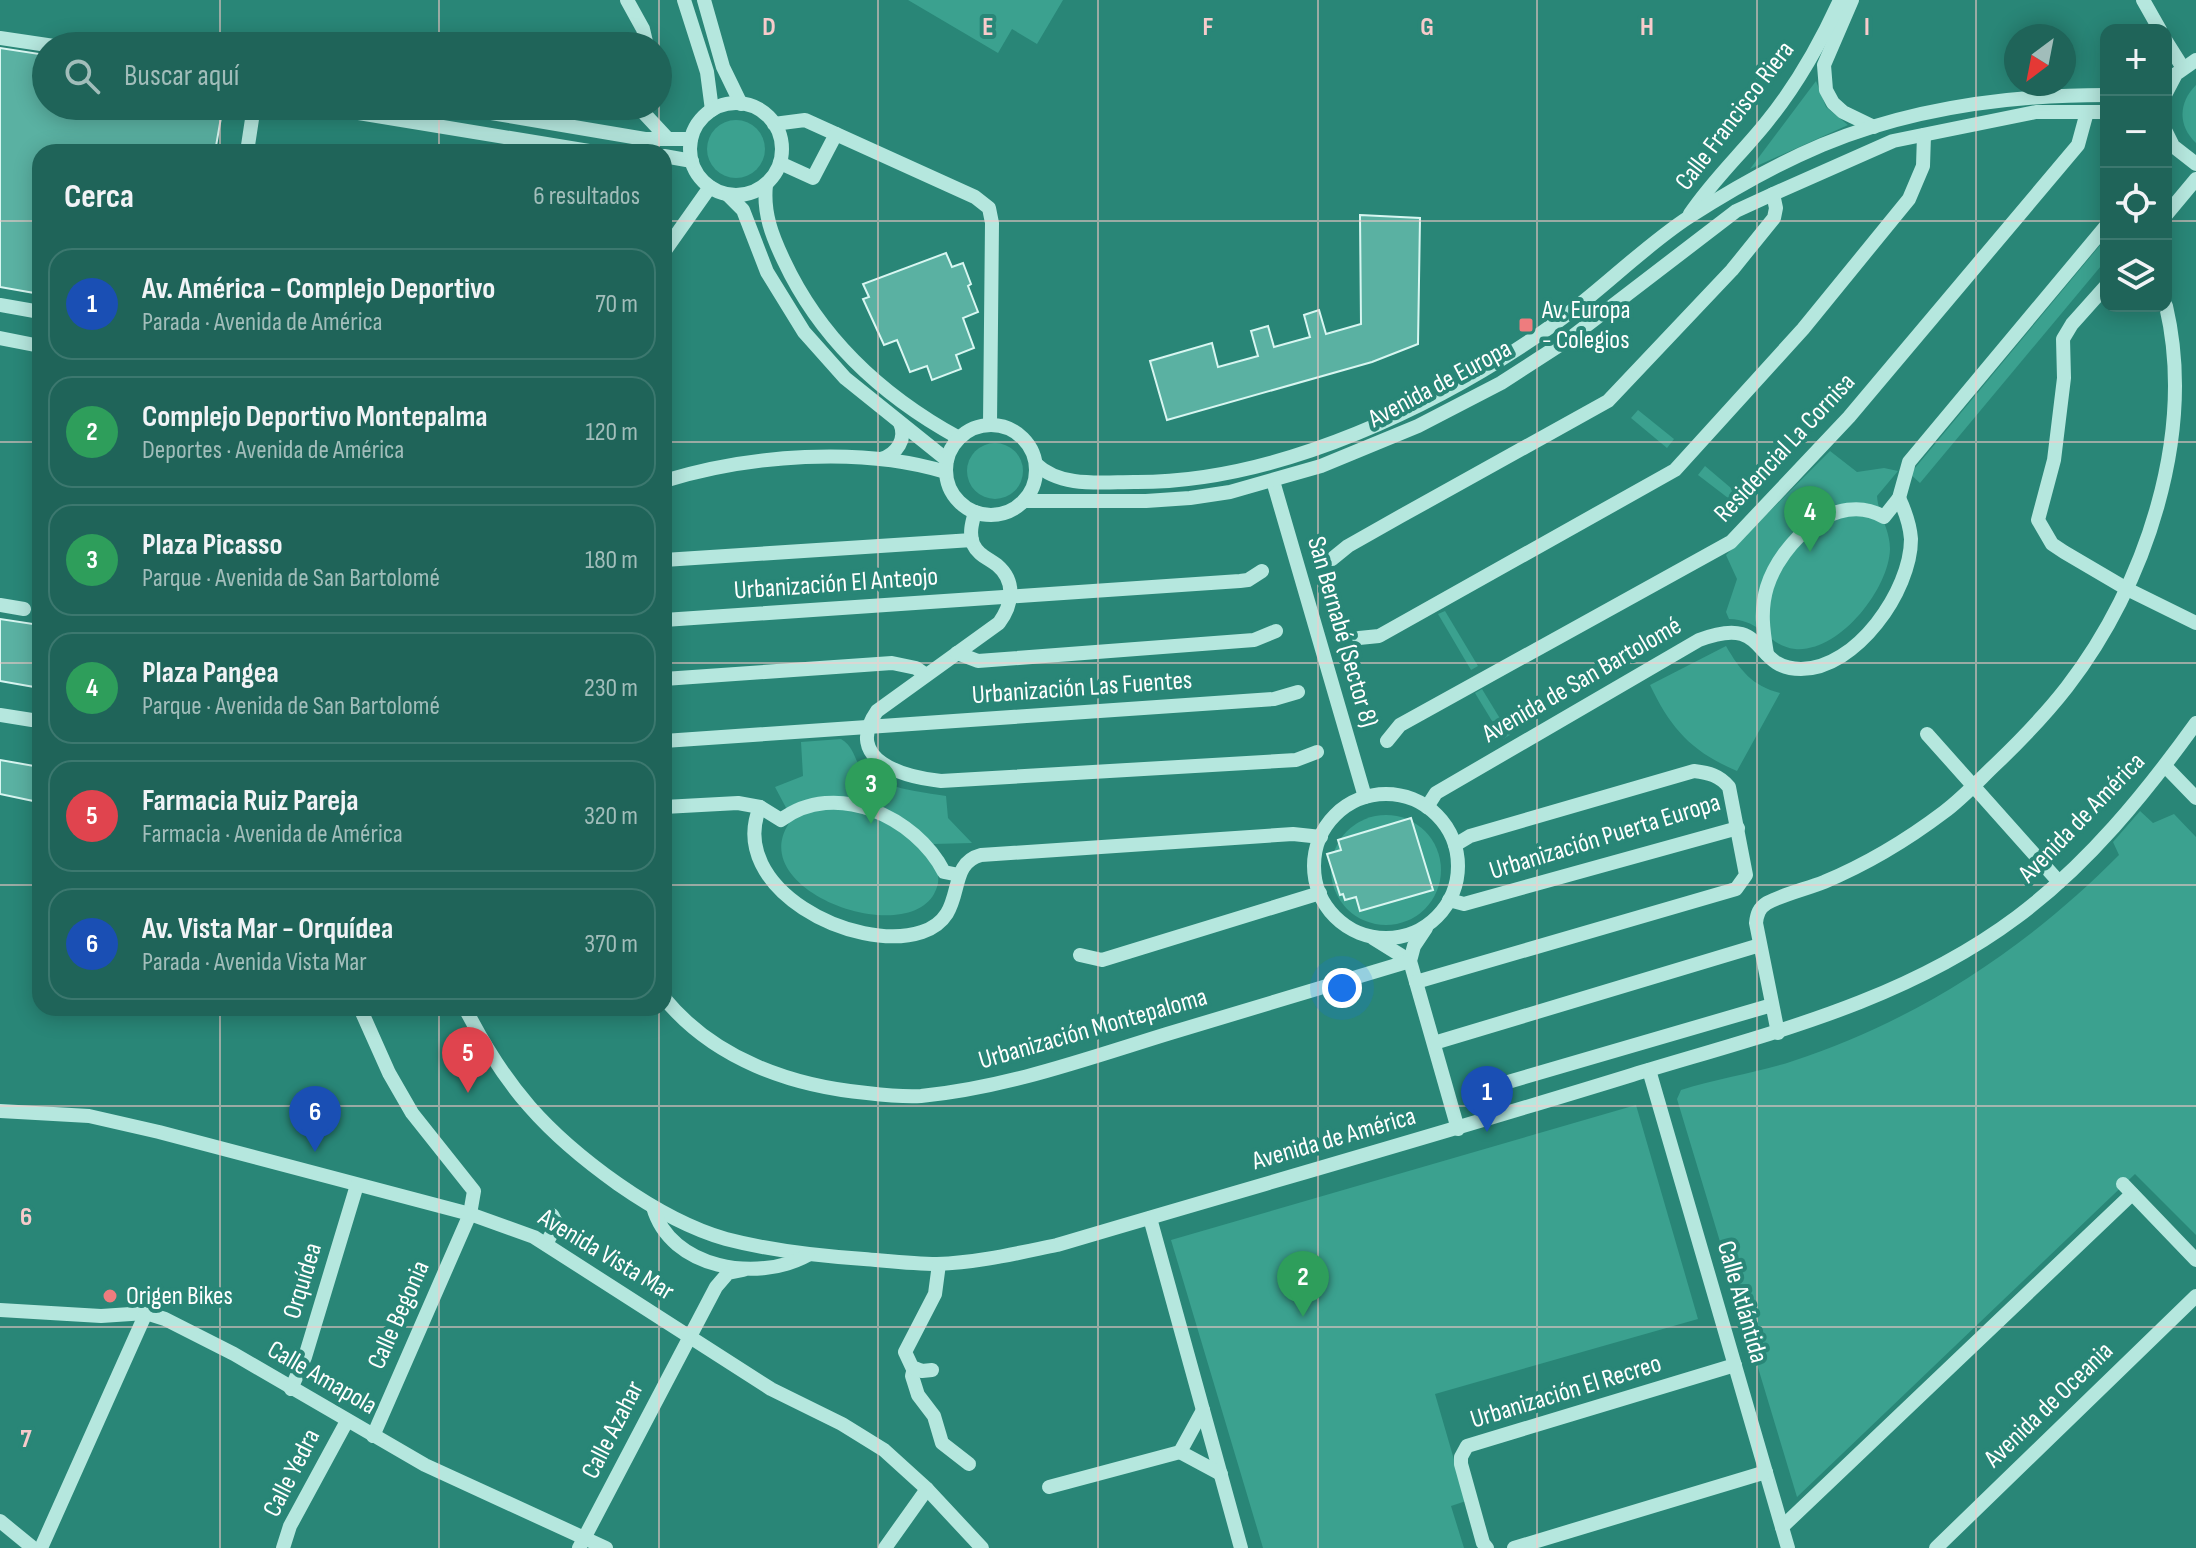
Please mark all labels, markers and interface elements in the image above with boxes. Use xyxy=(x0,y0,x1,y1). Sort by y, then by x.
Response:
text: D xyxy=(762,12,776,43)
text: E xyxy=(982,12,994,43)
text: F xyxy=(1203,12,1214,43)
text: G xyxy=(1420,12,1434,43)
text: H xyxy=(1640,12,1654,43)
text: I xyxy=(1864,12,1870,43)
north arrow xyxy=(2004,24,2076,96)
map controls xyxy=(2100,24,2172,312)
button: + xyxy=(2100,24,2172,96)
search box xyxy=(32,32,672,120)
street label: Calle Francisco Riera xyxy=(1669,35,1801,197)
icon: search xyxy=(60,54,104,98)
text: Buscar aquí xyxy=(124,58,239,94)
button: − xyxy=(2100,96,2172,168)
button: locate xyxy=(2100,168,2172,240)
text: Cerca xyxy=(64,176,134,217)
text: 6 resultados xyxy=(533,181,640,212)
button: layers xyxy=(2100,240,2172,312)
text: Av. América - Complejo Deportivo xyxy=(142,271,495,307)
text: 1 xyxy=(87,289,97,320)
text: 70 m xyxy=(595,289,638,320)
place label: Av. Europa - Colegios xyxy=(1541,295,1631,356)
text: Parada · Avenida de América xyxy=(142,307,383,338)
marker: Av. Europa - Colegios xyxy=(1517,316,1535,334)
street label: Avenida de Europa xyxy=(1362,333,1517,435)
street label: Residencial La Cornisa xyxy=(1708,367,1862,529)
text: Complejo Deportivo Montepalma xyxy=(142,399,488,435)
text: 2 xyxy=(86,417,98,448)
text: 120 m xyxy=(585,417,638,448)
text: Deportes · Avenida de América xyxy=(142,435,404,466)
pin: 4 xyxy=(1784,486,1836,552)
text: Plaza Picasso xyxy=(142,527,283,563)
street label: San Bernabé (Sector 8) xyxy=(1300,533,1384,731)
text: 3 xyxy=(86,545,98,576)
text: 180 m xyxy=(585,545,638,576)
street label: Urbanización El Anteojo xyxy=(733,561,939,607)
text: Parque · Avenida de San Bartolomé xyxy=(142,563,440,594)
street label: Avenida de San Bartolomé xyxy=(1476,610,1687,750)
text: Plaza Pangea xyxy=(142,655,279,691)
street label: Urbanización Las Fuentes xyxy=(971,665,1193,711)
text: 4 xyxy=(86,673,98,704)
text: 230 m xyxy=(584,673,638,704)
text: Parque · Avenida de San Bartolomé xyxy=(142,691,440,722)
street label: Avenida de América xyxy=(2012,747,2152,890)
pin: 3 xyxy=(845,758,897,824)
text: Farmacia Ruiz Pareja xyxy=(142,783,358,819)
street label: Urbanización Puerta Europa xyxy=(1486,787,1724,887)
text: 5 xyxy=(86,801,98,832)
text: 320 m xyxy=(584,801,638,832)
text: Farmacia · Avenida de América xyxy=(142,819,403,850)
text: Av. Vista Mar - Orquídea xyxy=(142,911,393,947)
text: 6 xyxy=(86,929,98,960)
text: 370 m xyxy=(584,929,638,960)
text: Parada · Avenida Vista Mar xyxy=(142,947,367,978)
your location xyxy=(1322,968,1362,1008)
street label: Urbanización Montepaloma xyxy=(975,982,1211,1076)
pin: 5 xyxy=(442,1027,494,1093)
pin: 1 xyxy=(1461,1066,1513,1132)
pin: 6 xyxy=(289,1086,341,1152)
street label: Avenida de América xyxy=(1248,1101,1419,1177)
text: 6 xyxy=(20,1202,32,1233)
street label: Avenida Vista Mar xyxy=(532,1202,680,1308)
street label: Calle Atlántida xyxy=(1710,1237,1774,1367)
street label: Orquídea xyxy=(277,1239,329,1323)
pin: 2 xyxy=(1277,1251,1329,1317)
street label: Calle Begonia xyxy=(361,1256,437,1374)
place label: Origen Bikes xyxy=(126,1281,233,1312)
marker: Origen Bikes xyxy=(101,1287,119,1305)
street label: Calle Amapola xyxy=(262,1334,382,1422)
street label: Avenida de Oceania xyxy=(1977,1336,2120,1475)
street label: Urbanización El Recreo xyxy=(1467,1348,1665,1436)
street label: Calle Azahar xyxy=(575,1375,651,1484)
text: 7 xyxy=(20,1424,32,1455)
street label: Calle Yedra xyxy=(257,1424,327,1522)

